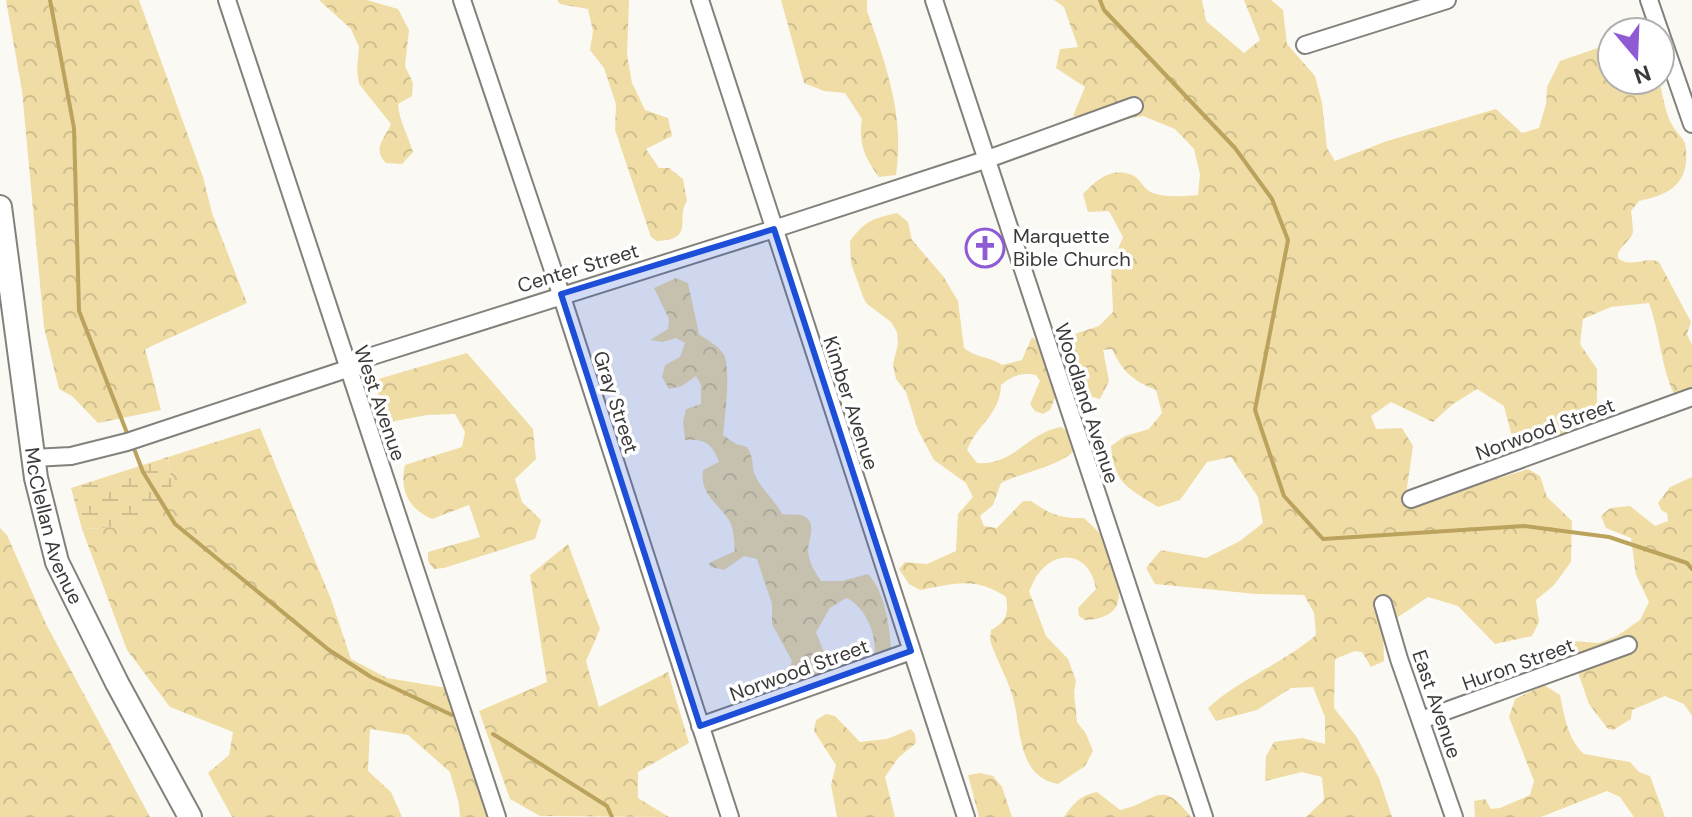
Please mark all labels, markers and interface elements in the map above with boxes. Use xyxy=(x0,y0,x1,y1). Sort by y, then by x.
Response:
north arrow xyxy=(1596,16,1676,96)
text: N xyxy=(1630,58,1655,91)
place label: Marquette Bible Church xyxy=(1013,223,1131,272)
church icon: Marquette Bible Church xyxy=(964,227,1006,269)
street label: Center Street xyxy=(514,237,642,299)
street label: Woodland Avenue xyxy=(1049,319,1125,487)
street label: Kimber Avenue xyxy=(817,333,885,473)
street label: West Avenue xyxy=(348,342,412,464)
street label: Gray Street xyxy=(587,347,645,457)
street label: Norwood Street xyxy=(1472,392,1618,466)
street label: McClellan Avenue xyxy=(19,446,89,609)
street label: Huron Street xyxy=(1458,632,1578,696)
street label: Norwood Street xyxy=(726,633,872,707)
street label: East Avenue xyxy=(1406,646,1468,762)

